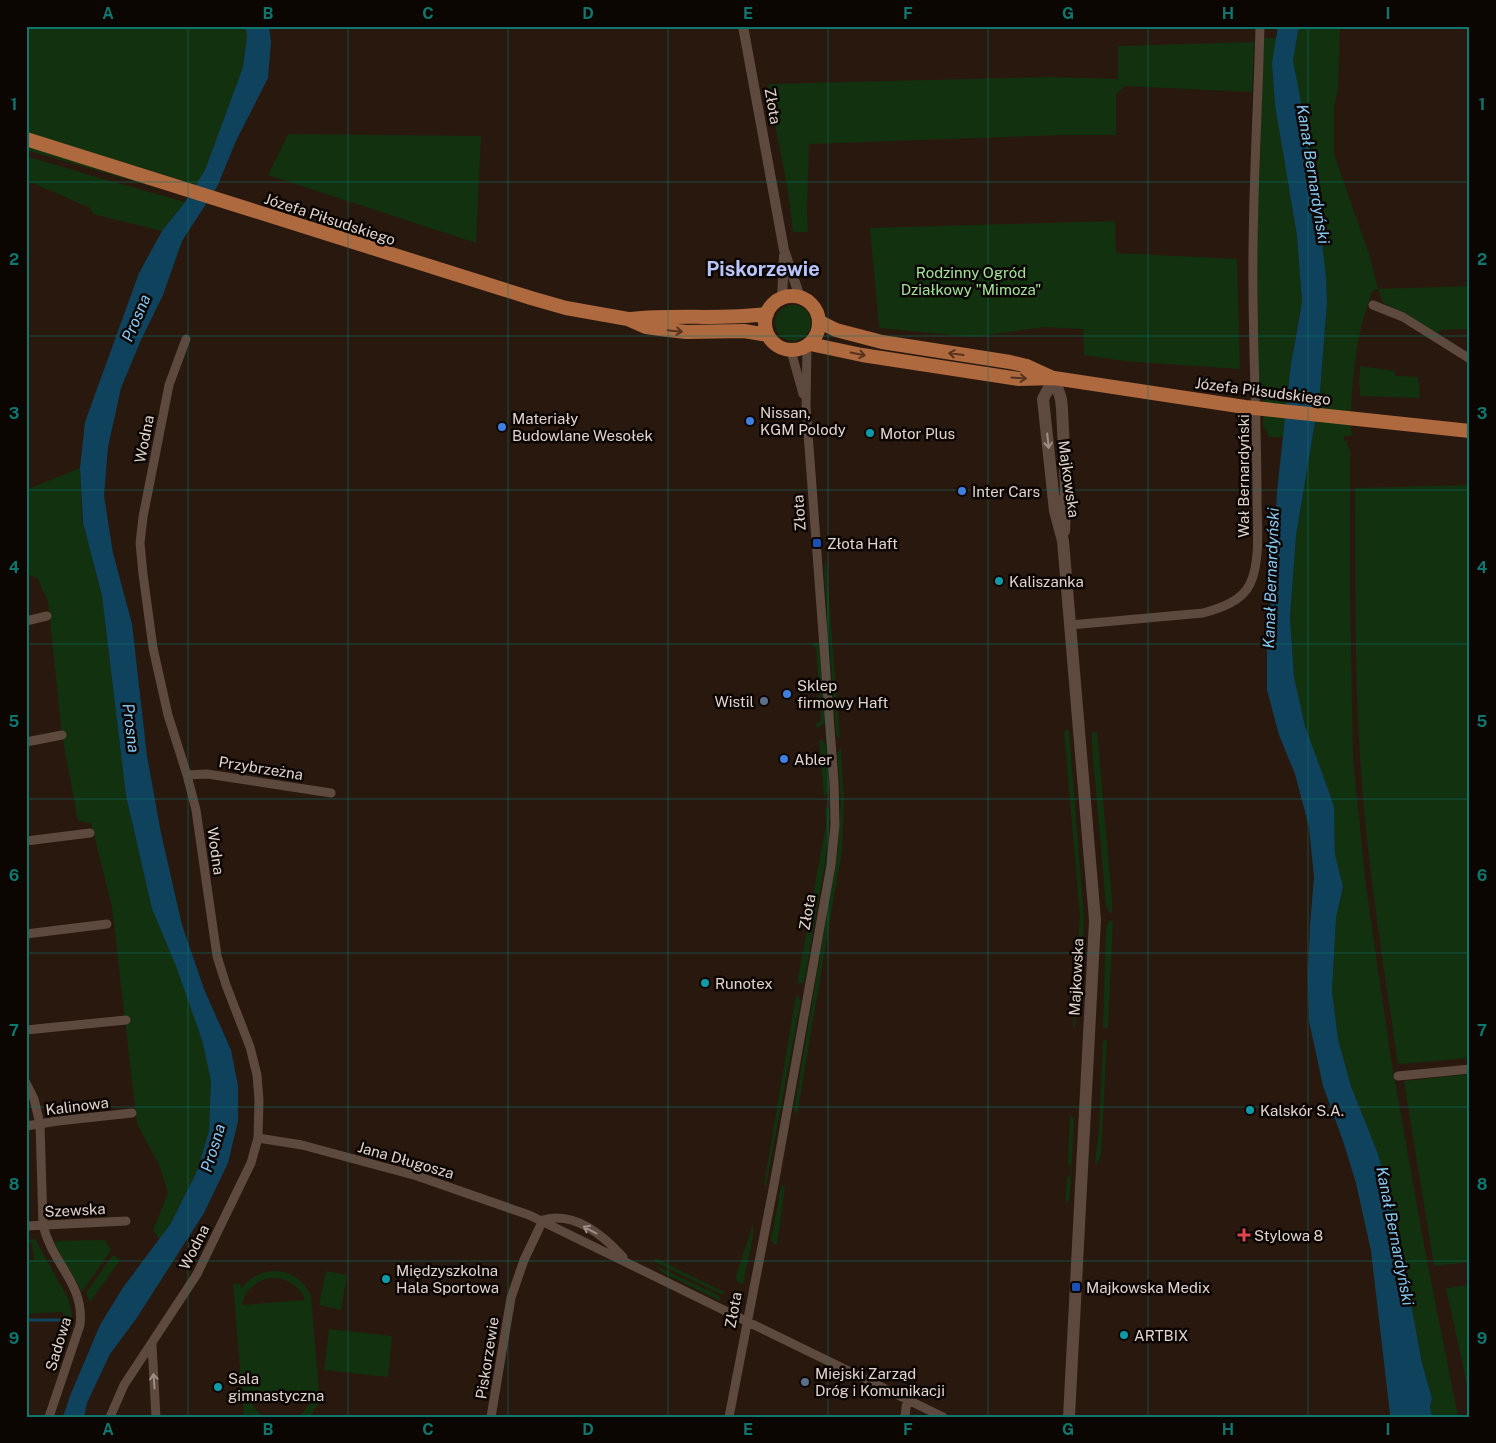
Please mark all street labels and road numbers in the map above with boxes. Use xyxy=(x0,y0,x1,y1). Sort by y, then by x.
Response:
street label: Złota xyxy=(761,87,785,125)
street label: Józefa Piłsudskiego xyxy=(262,190,398,248)
street label: Józefa Piłsudskiego xyxy=(1194,374,1332,408)
street label: Wodna xyxy=(131,414,157,464)
street label: Wał Bernardyński xyxy=(1235,414,1252,538)
street label: Majkowska xyxy=(1055,439,1083,519)
street label: Złota xyxy=(789,494,809,532)
street label: Przybrzeżna xyxy=(218,753,304,783)
street label: Wodna xyxy=(204,826,228,876)
street label: Złota xyxy=(795,893,819,931)
street label: Majkowska xyxy=(1065,938,1087,1016)
street label: Kalinowa xyxy=(44,1094,110,1118)
street label: Jana Długosza xyxy=(356,1138,456,1182)
street label: Szewska xyxy=(44,1200,106,1220)
street label: Wodna xyxy=(176,1222,212,1272)
street label: Złota xyxy=(721,1290,745,1330)
street label: Sadowa xyxy=(42,1315,74,1373)
street label: Piskorzewie xyxy=(472,1316,502,1400)

